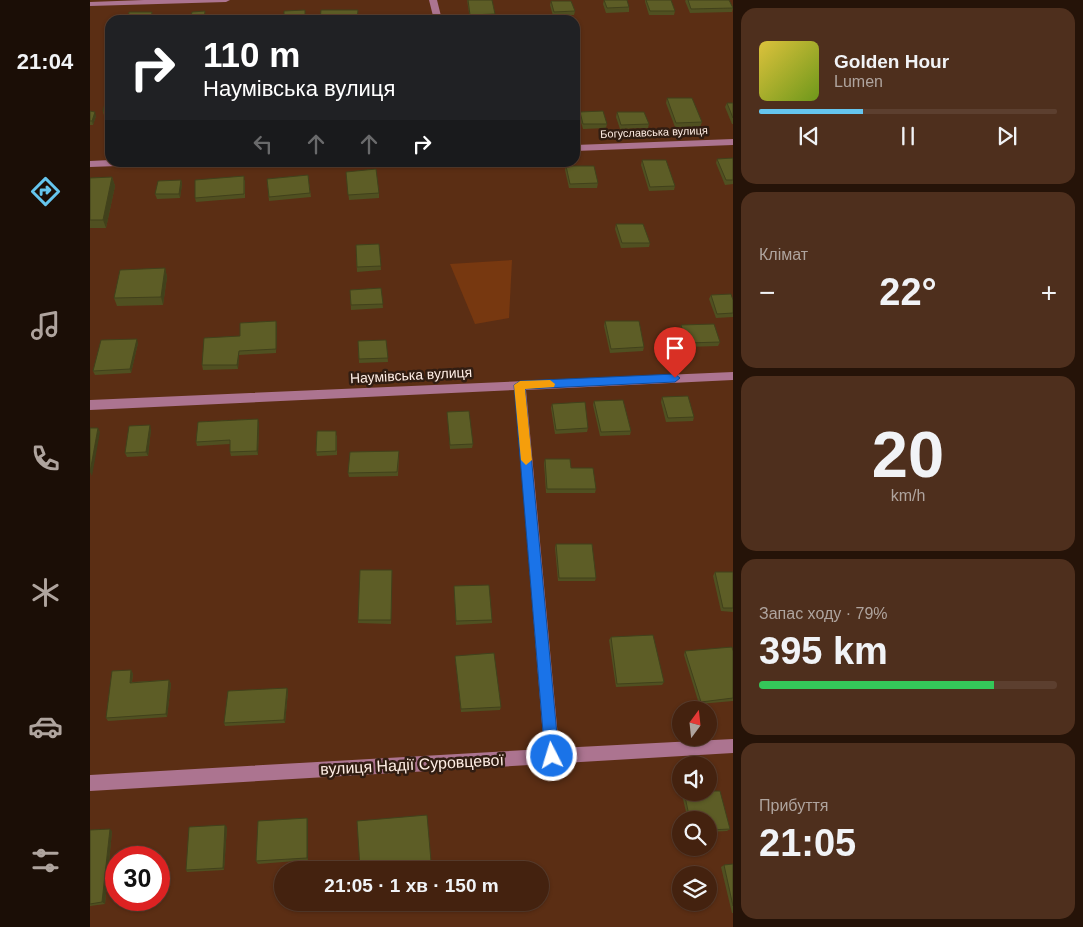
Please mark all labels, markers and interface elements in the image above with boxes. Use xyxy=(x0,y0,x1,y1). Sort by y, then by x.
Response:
icon: right xyxy=(120,35,185,100)
text: 110 m xyxy=(203,35,300,74)
text: 21:04 xyxy=(17,49,73,74)
text: Golden Hour xyxy=(834,51,949,72)
text: Lumen xyxy=(834,73,883,90)
text: Наумівська вулиця xyxy=(203,76,395,101)
icon: previous xyxy=(795,122,823,150)
icon: pause xyxy=(894,122,922,150)
icon: next xyxy=(993,122,1021,150)
street label: Богуславська вулиця xyxy=(600,124,708,140)
icon: left xyxy=(249,130,277,158)
icon: ahead xyxy=(302,130,330,158)
icon: ahead xyxy=(355,130,383,158)
icon: right xyxy=(408,130,436,158)
icon: directions xyxy=(28,174,63,209)
text: Клімат xyxy=(759,246,808,263)
text: 22° xyxy=(879,271,937,313)
text: − xyxy=(759,277,775,308)
text: + xyxy=(1041,277,1057,308)
icon: music xyxy=(28,308,63,343)
pin xyxy=(654,327,696,378)
icon: arrive xyxy=(661,334,689,362)
street label: Наумівська вулиця xyxy=(349,364,473,386)
text: 20 xyxy=(872,418,944,491)
icon: phone xyxy=(28,441,63,476)
text: km/h xyxy=(891,487,925,504)
icon: climate xyxy=(28,575,63,610)
text: Запас ходу · 79% xyxy=(759,605,888,622)
text: 395 km xyxy=(759,630,888,672)
north arrow xyxy=(672,701,718,746)
map controls xyxy=(672,701,717,911)
icon: car xyxy=(28,709,63,744)
position arrow xyxy=(525,729,577,781)
street label: вулиця Надії Суровцевої xyxy=(320,751,505,778)
button: sound xyxy=(672,756,717,801)
text: Прибуття xyxy=(759,797,828,814)
button: search xyxy=(672,811,717,856)
text: 21:05 xyxy=(759,822,856,864)
icon: filters xyxy=(28,843,63,878)
speed limit sign: 30 xyxy=(105,846,170,911)
button: layers xyxy=(672,866,717,911)
text: 21:05 · 1 хв · 150 m xyxy=(324,875,499,896)

